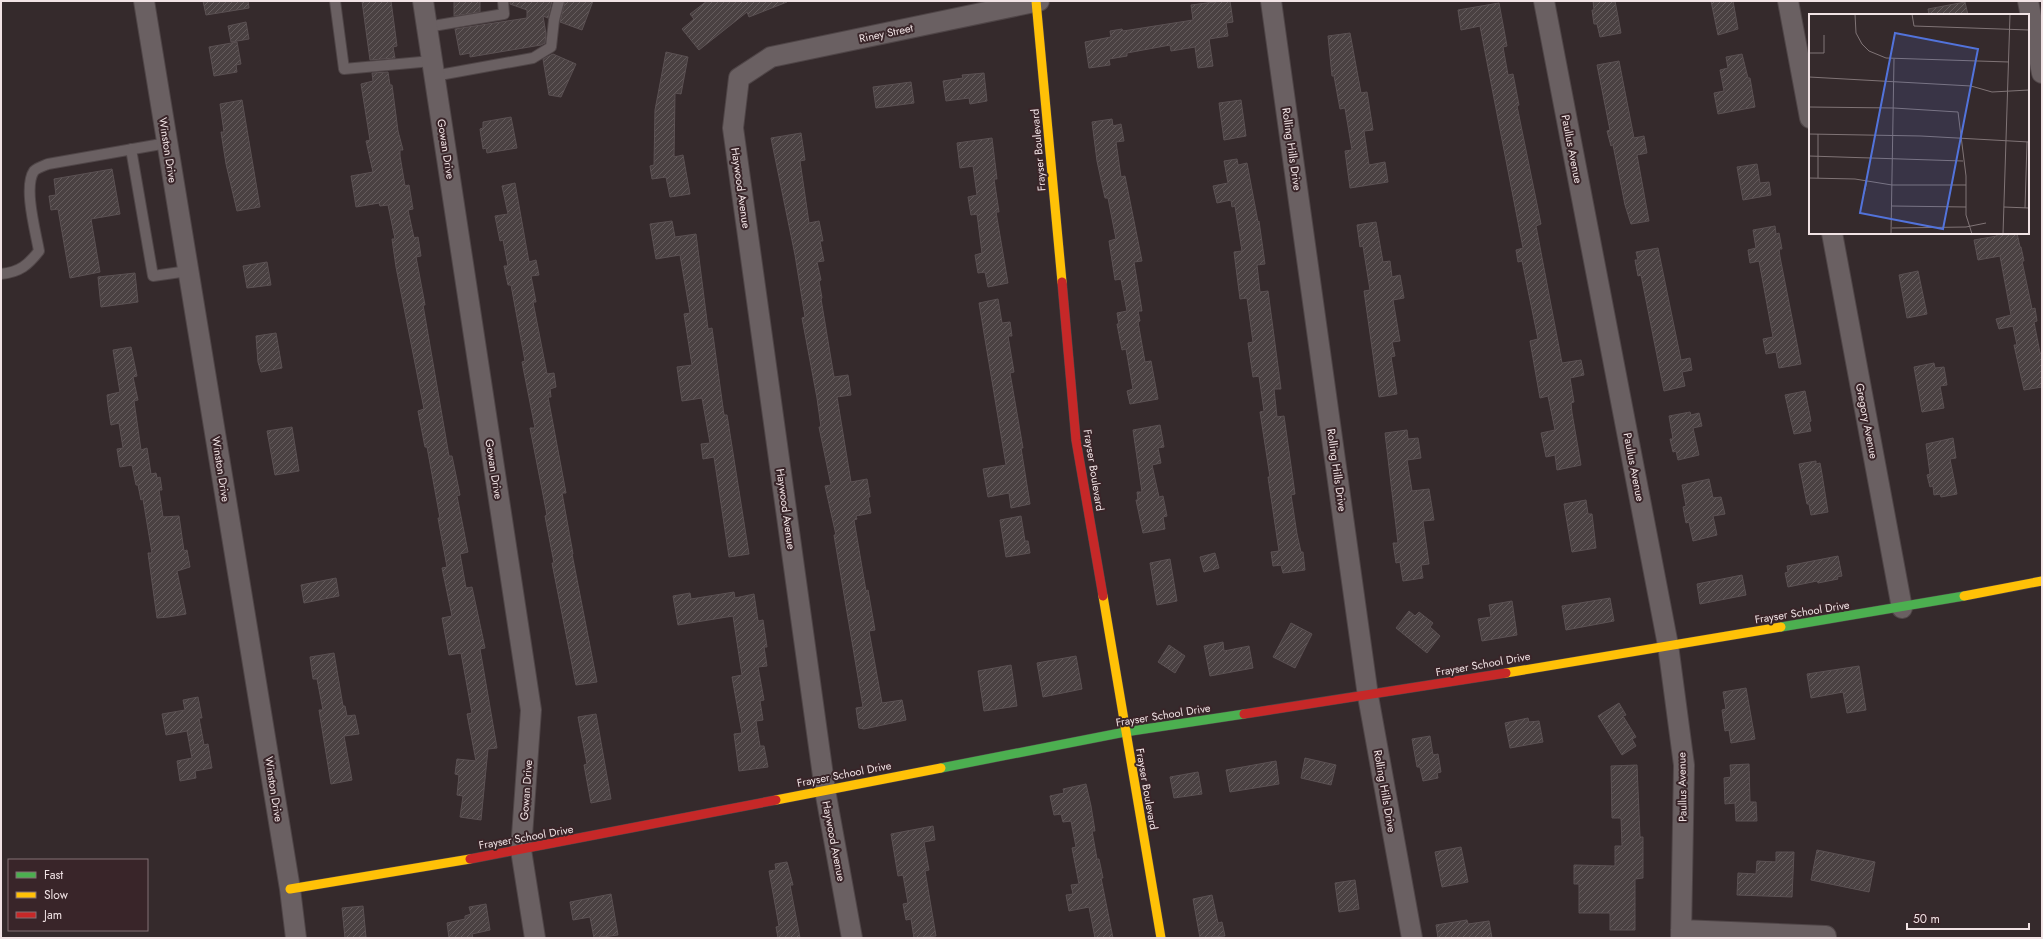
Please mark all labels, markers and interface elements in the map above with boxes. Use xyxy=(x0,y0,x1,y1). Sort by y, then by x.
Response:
inset map xyxy=(1809,14,2029,234)
street label: Riney Street xyxy=(858,19,915,47)
street label: Rolling Hills Drive xyxy=(1278,107,1306,192)
street label: Frayser Boulevard xyxy=(1026,108,1050,192)
street label: Paullus Avenue xyxy=(1558,113,1587,185)
street label: Winston Drive xyxy=(155,116,181,184)
street label: Gowan Drive xyxy=(433,118,459,181)
street label: Haywood Avenue xyxy=(727,147,755,230)
street label: Gregory Avenue xyxy=(1852,382,1882,460)
street label: Frayser Boulevard xyxy=(1080,428,1108,512)
street label: Rolling Hills Drive xyxy=(1323,428,1351,513)
street label: Paullus Avenue xyxy=(1620,431,1649,503)
street label: Winston Drive xyxy=(208,435,234,503)
street label: Gowan Drive xyxy=(481,438,507,501)
street label: Haywood Avenue xyxy=(772,468,800,551)
street label: Frayser School Drive xyxy=(1754,597,1851,627)
street label: Frayser School Drive xyxy=(1435,648,1532,680)
street label: Frayser School Drive xyxy=(1115,700,1212,730)
street label: Frayser Boulevard xyxy=(1132,747,1162,831)
street label: Rolling Hills Drive xyxy=(1370,749,1400,834)
street label: Paullus Avenue xyxy=(1673,752,1691,822)
street label: Winston Drive xyxy=(261,755,287,823)
street label: Frayser School Drive xyxy=(796,757,893,791)
street label: Gowan Drive xyxy=(516,759,536,821)
street label: Haywood Avenue xyxy=(818,800,850,883)
street label: Frayser School Drive xyxy=(478,821,575,853)
legend xyxy=(8,859,148,931)
text: Fast xyxy=(44,866,63,884)
text: Slow xyxy=(44,886,69,904)
scale bar xyxy=(1907,905,2029,931)
text: Jam xyxy=(42,906,62,924)
text: 50 m xyxy=(1913,910,1940,928)

